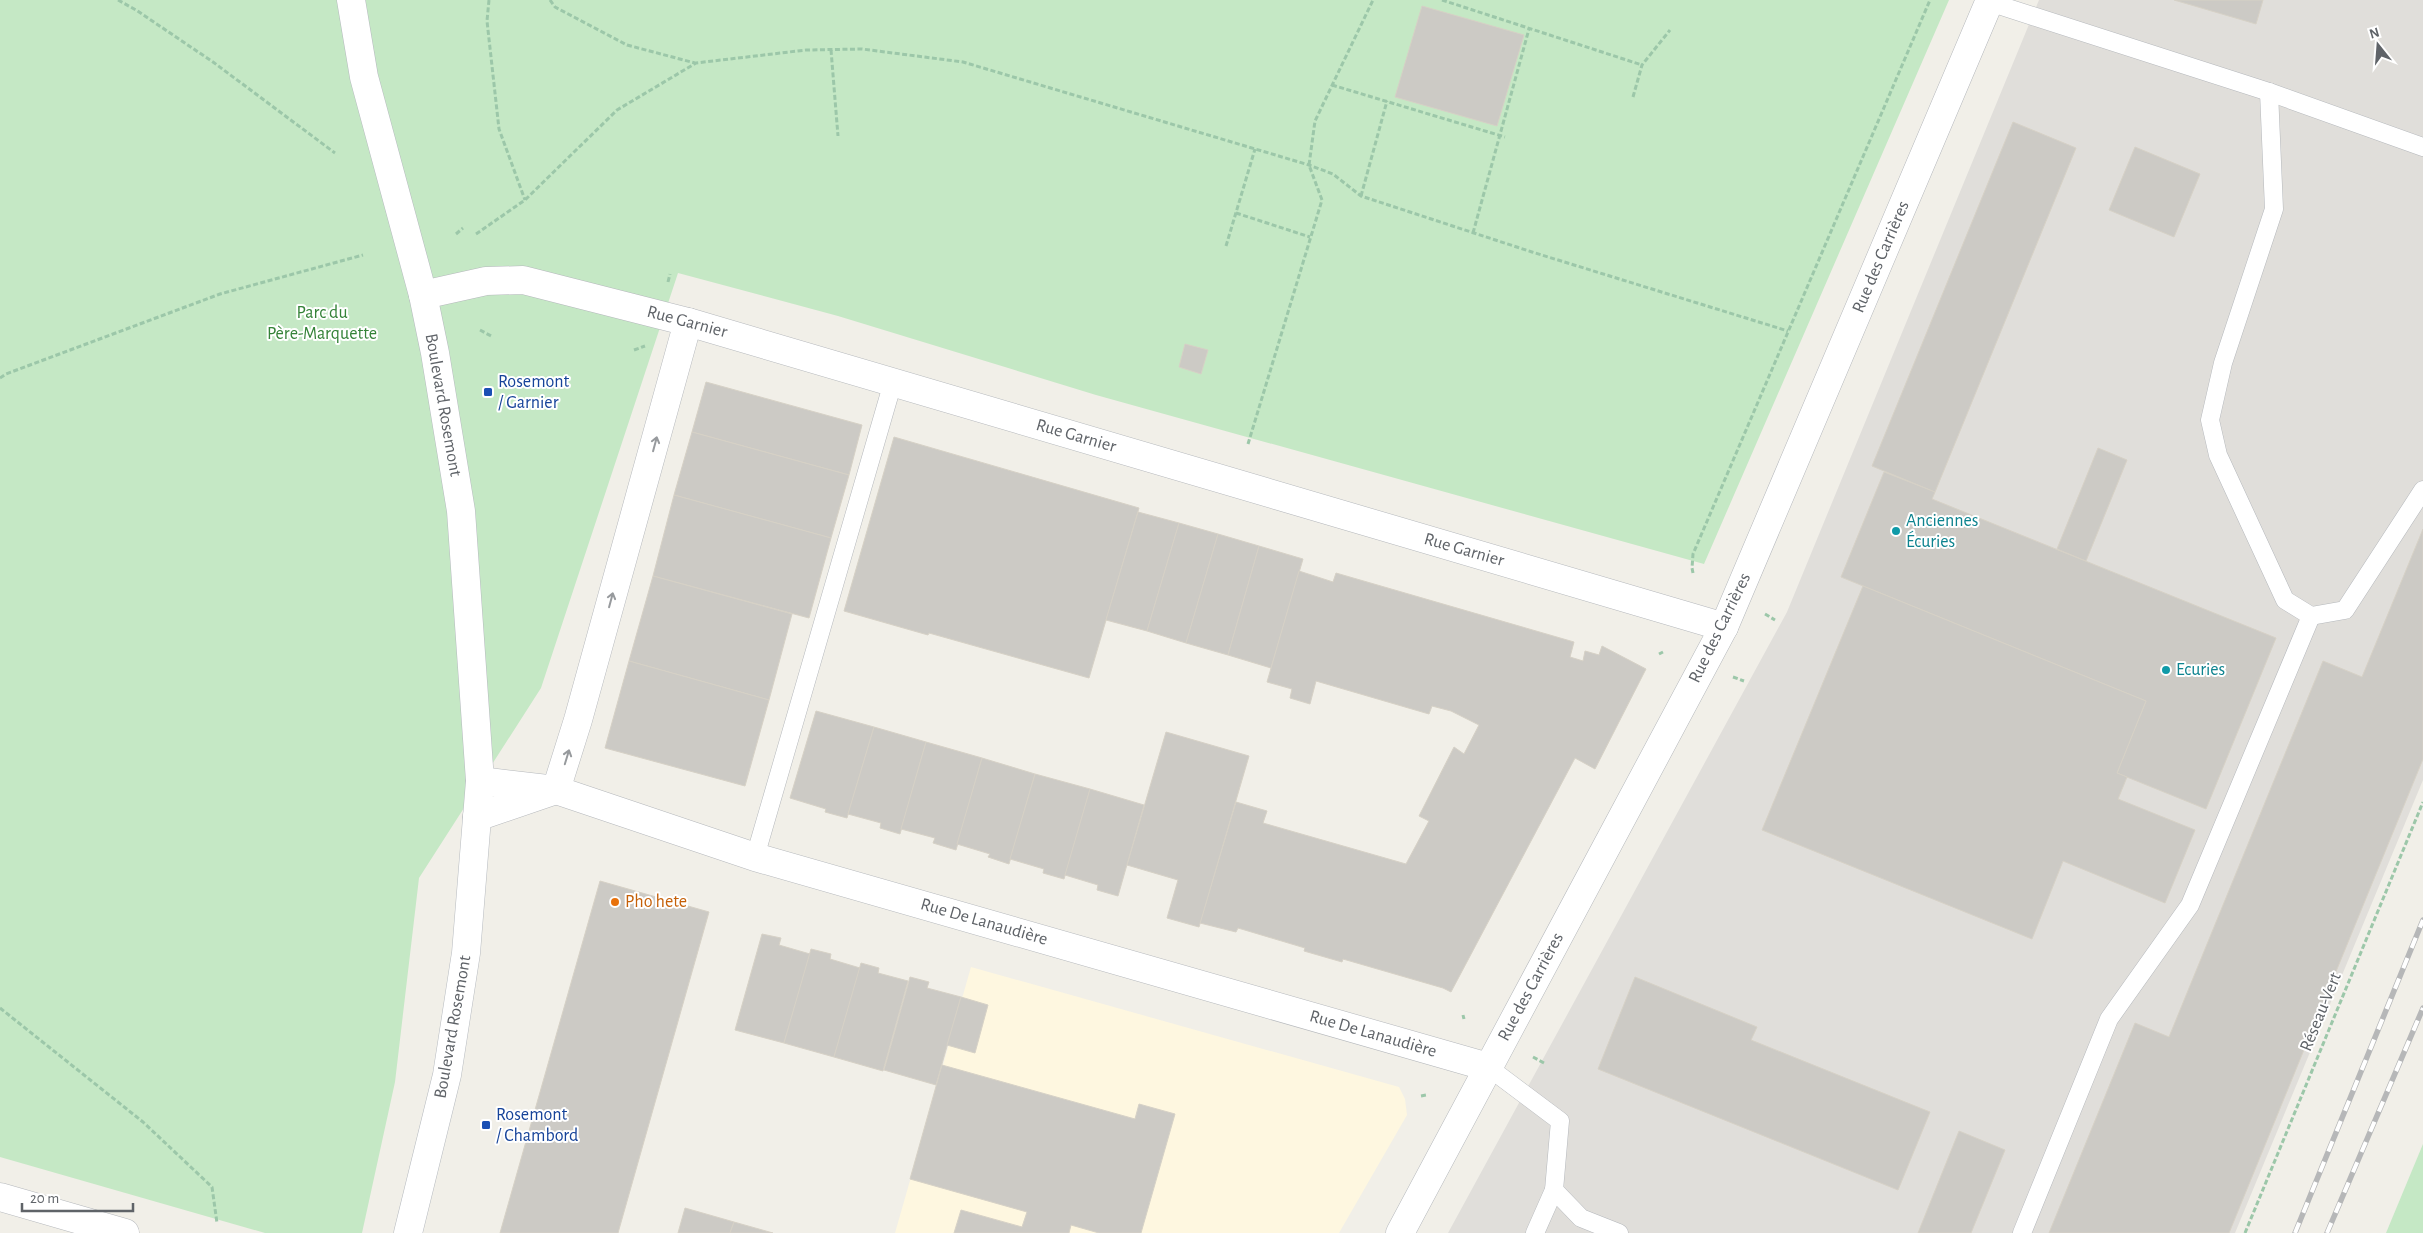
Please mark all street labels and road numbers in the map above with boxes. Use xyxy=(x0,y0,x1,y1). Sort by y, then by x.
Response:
street label: Rue des Carrières xyxy=(1849,198,1913,316)
street label: Rue Garnier xyxy=(645,303,729,341)
street label: Boulevard Rosemont xyxy=(422,332,464,478)
street label: Rue Garnier xyxy=(1034,416,1118,456)
street label: Rue Garnier xyxy=(1422,530,1506,570)
street label: Rue des Carrières xyxy=(1686,570,1754,686)
street label: Rue De Lanaudière xyxy=(918,895,1050,949)
street label: Rue des Carrières xyxy=(1495,930,1567,1044)
street label: Boulevard Rosemont xyxy=(432,954,474,1100)
street label: Réseau-Vert xyxy=(2297,970,2345,1054)
street label: Rue De Lanaudière xyxy=(1307,1007,1439,1061)

